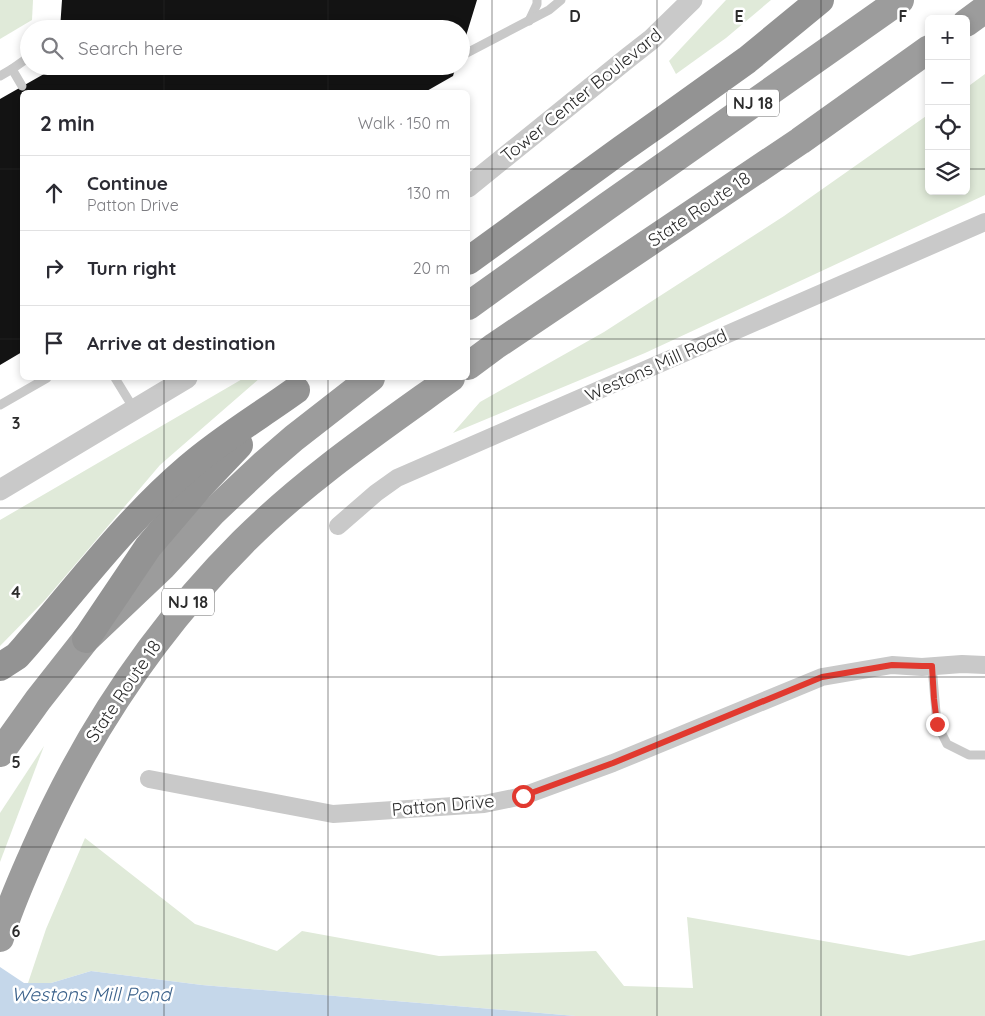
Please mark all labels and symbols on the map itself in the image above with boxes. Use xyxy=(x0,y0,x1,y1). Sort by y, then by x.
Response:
text: D xyxy=(569,6,581,26)
text: E xyxy=(734,6,744,26)
text: F xyxy=(899,6,908,26)
street label: Tower Center Boulevard xyxy=(496,23,666,167)
road number: NJ 18 xyxy=(727,90,779,116)
street label: State Route 18 xyxy=(643,166,755,252)
street label: Westons Mill Road xyxy=(581,323,731,407)
text: 3 xyxy=(12,413,20,433)
text: 4 xyxy=(11,582,21,602)
road number: NJ 18 xyxy=(162,588,214,616)
street label: State Route 18 xyxy=(80,635,166,747)
route end xyxy=(926,713,949,736)
text: 5 xyxy=(11,752,21,772)
route start xyxy=(512,785,535,808)
street label: Patton Drive xyxy=(391,789,495,821)
text: 6 xyxy=(12,921,21,941)
water label: Westons Mill Pond xyxy=(11,982,173,1006)

